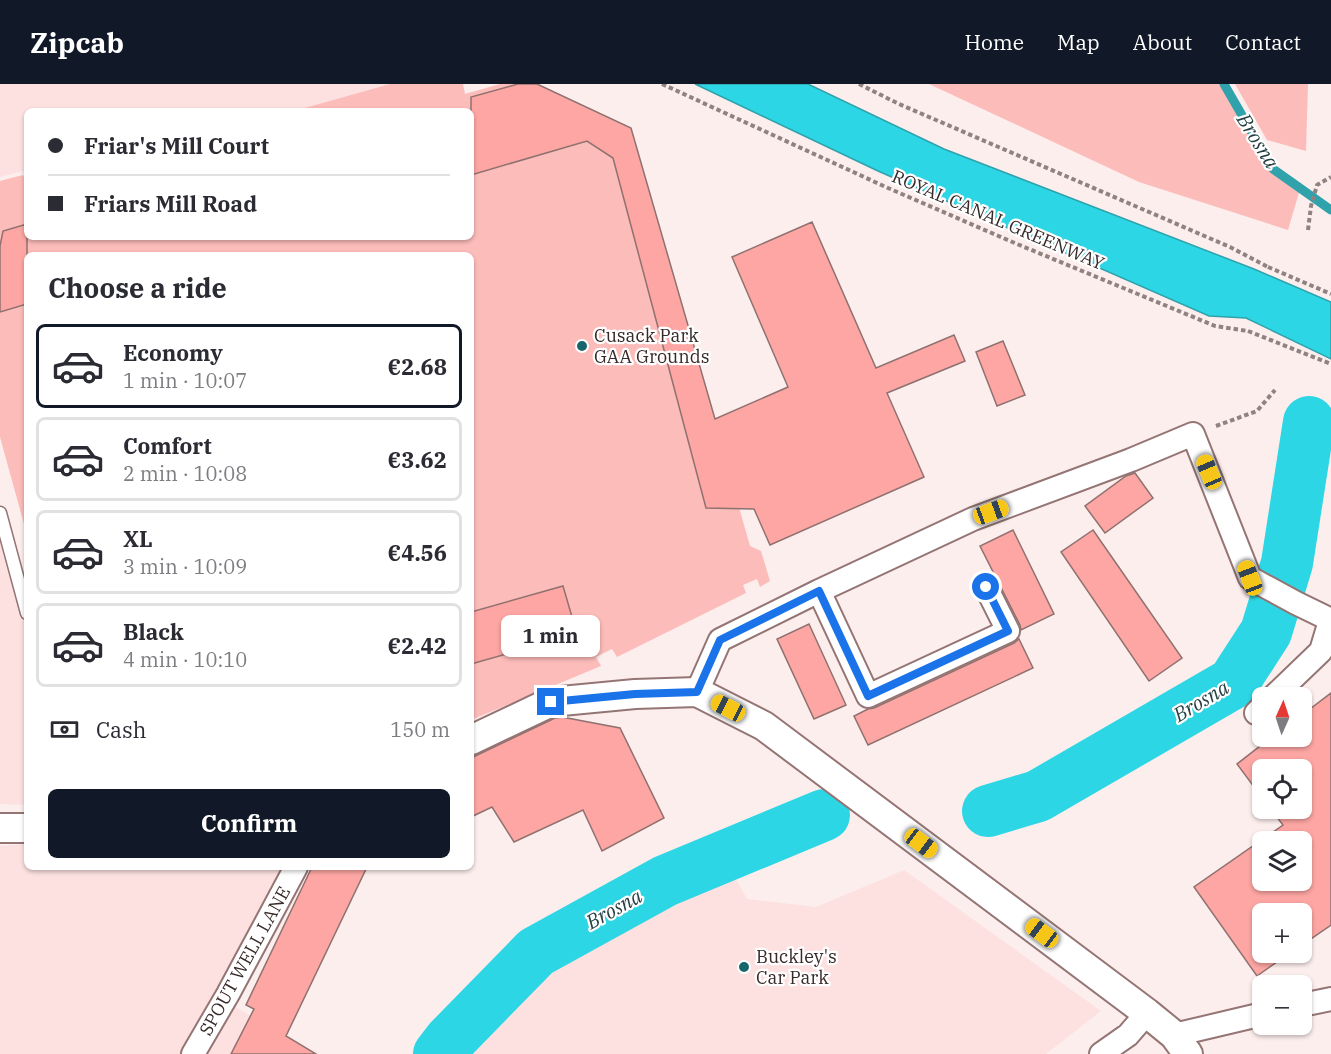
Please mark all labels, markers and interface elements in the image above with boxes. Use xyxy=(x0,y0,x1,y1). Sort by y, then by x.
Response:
text: Zipcab xyxy=(30,24,124,61)
text: Home xyxy=(964,28,1024,56)
text: Map xyxy=(1057,28,1100,56)
text: About xyxy=(1133,28,1192,56)
text: Contact xyxy=(1225,28,1301,56)
water label: Brosna xyxy=(1230,107,1286,174)
text: Friar's Mill Court xyxy=(84,131,269,160)
street label: ROYAL CANAL GREENWAY xyxy=(889,164,1108,275)
text: Friars Mill Road xyxy=(84,189,257,218)
text: Choose a ride xyxy=(48,270,227,305)
place label: Cusack Park GAA Grounds xyxy=(594,324,709,368)
text: Economy xyxy=(123,338,223,367)
icon: car xyxy=(51,339,105,393)
marker: Cusack Park GAA Grounds xyxy=(575,339,589,353)
text: €2.68 xyxy=(388,352,447,381)
text: 1 min · 10:07 xyxy=(123,367,247,394)
text: Comfort xyxy=(123,431,212,460)
icon: car xyxy=(51,432,105,486)
text: €3.62 xyxy=(388,445,447,474)
car xyxy=(1194,452,1224,492)
text: 2 min · 10:08 xyxy=(123,460,247,487)
car xyxy=(971,497,1011,527)
text: XL xyxy=(123,524,153,553)
icon: car xyxy=(51,525,105,579)
text: €4.56 xyxy=(388,538,447,567)
text: 3 min · 10:09 xyxy=(123,553,247,580)
car xyxy=(1235,558,1265,598)
route start xyxy=(972,573,999,600)
callout: 1 min xyxy=(502,615,600,657)
text: Black xyxy=(123,617,184,646)
icon: car xyxy=(51,618,105,672)
text: 1 min xyxy=(523,622,579,649)
text: €2.42 xyxy=(388,631,447,660)
text: 4 min · 10:10 xyxy=(123,646,247,673)
water label: Brosna xyxy=(1167,673,1234,728)
north arrow xyxy=(1252,687,1312,747)
map controls xyxy=(1252,687,1312,1035)
route end xyxy=(537,688,564,715)
car xyxy=(708,692,748,724)
icon: cash xyxy=(48,713,81,746)
text: Cash xyxy=(96,715,147,744)
text: 150 m xyxy=(390,716,450,743)
button: locate xyxy=(1252,759,1312,819)
button: Confirm xyxy=(48,789,450,858)
car xyxy=(901,825,941,861)
button: layers xyxy=(1252,831,1312,891)
street label: SPOUT WELL LANE xyxy=(194,882,295,1039)
water label: Brosna xyxy=(580,882,647,936)
button: + xyxy=(1252,903,1312,963)
car xyxy=(1022,915,1062,951)
place label: Buckley's Car Park xyxy=(756,945,837,989)
marker: Buckley's Car Park xyxy=(737,960,751,974)
button: − xyxy=(1252,975,1312,1035)

